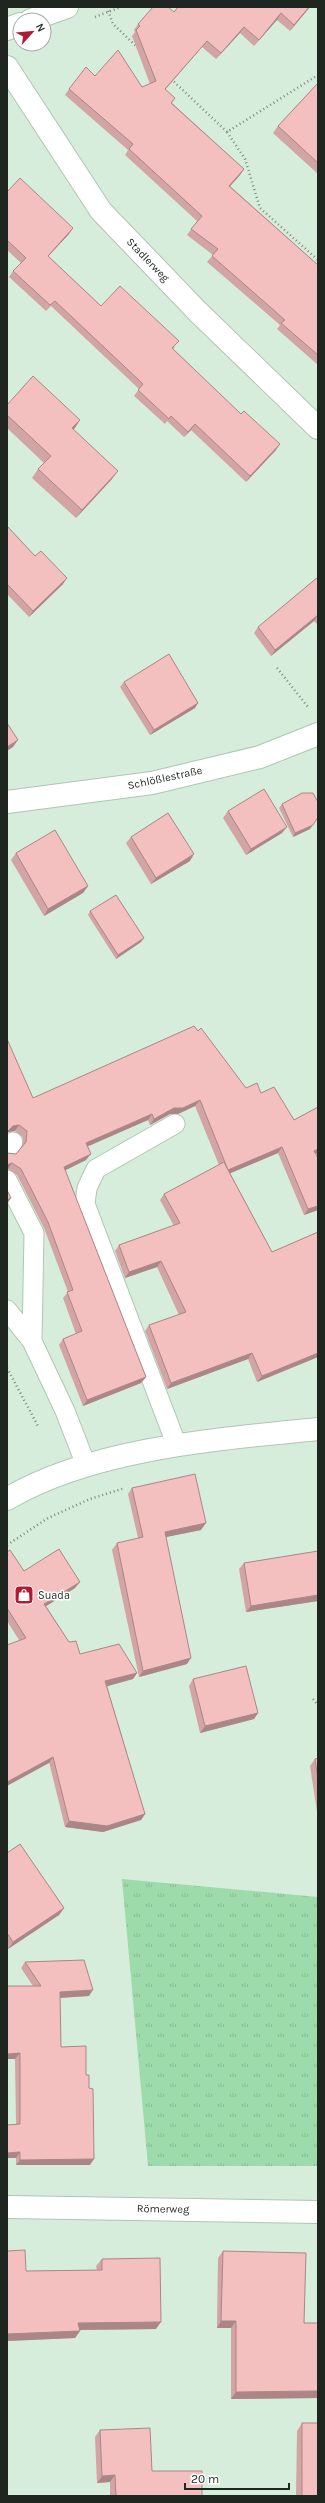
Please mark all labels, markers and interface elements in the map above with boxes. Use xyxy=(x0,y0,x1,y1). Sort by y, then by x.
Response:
north arrow xyxy=(12,12,52,52)
text: N xyxy=(33,21,48,34)
street label: Stadlerweg xyxy=(124,235,173,285)
street label: Schlößlestraße xyxy=(127,764,204,792)
shop icon: Suada xyxy=(13,1584,35,1606)
place label: Suada xyxy=(38,1589,70,1602)
street label: Römerweg xyxy=(137,2202,190,2216)
scale bar xyxy=(185,2465,289,2491)
text: 20 m xyxy=(191,2472,219,2486)

